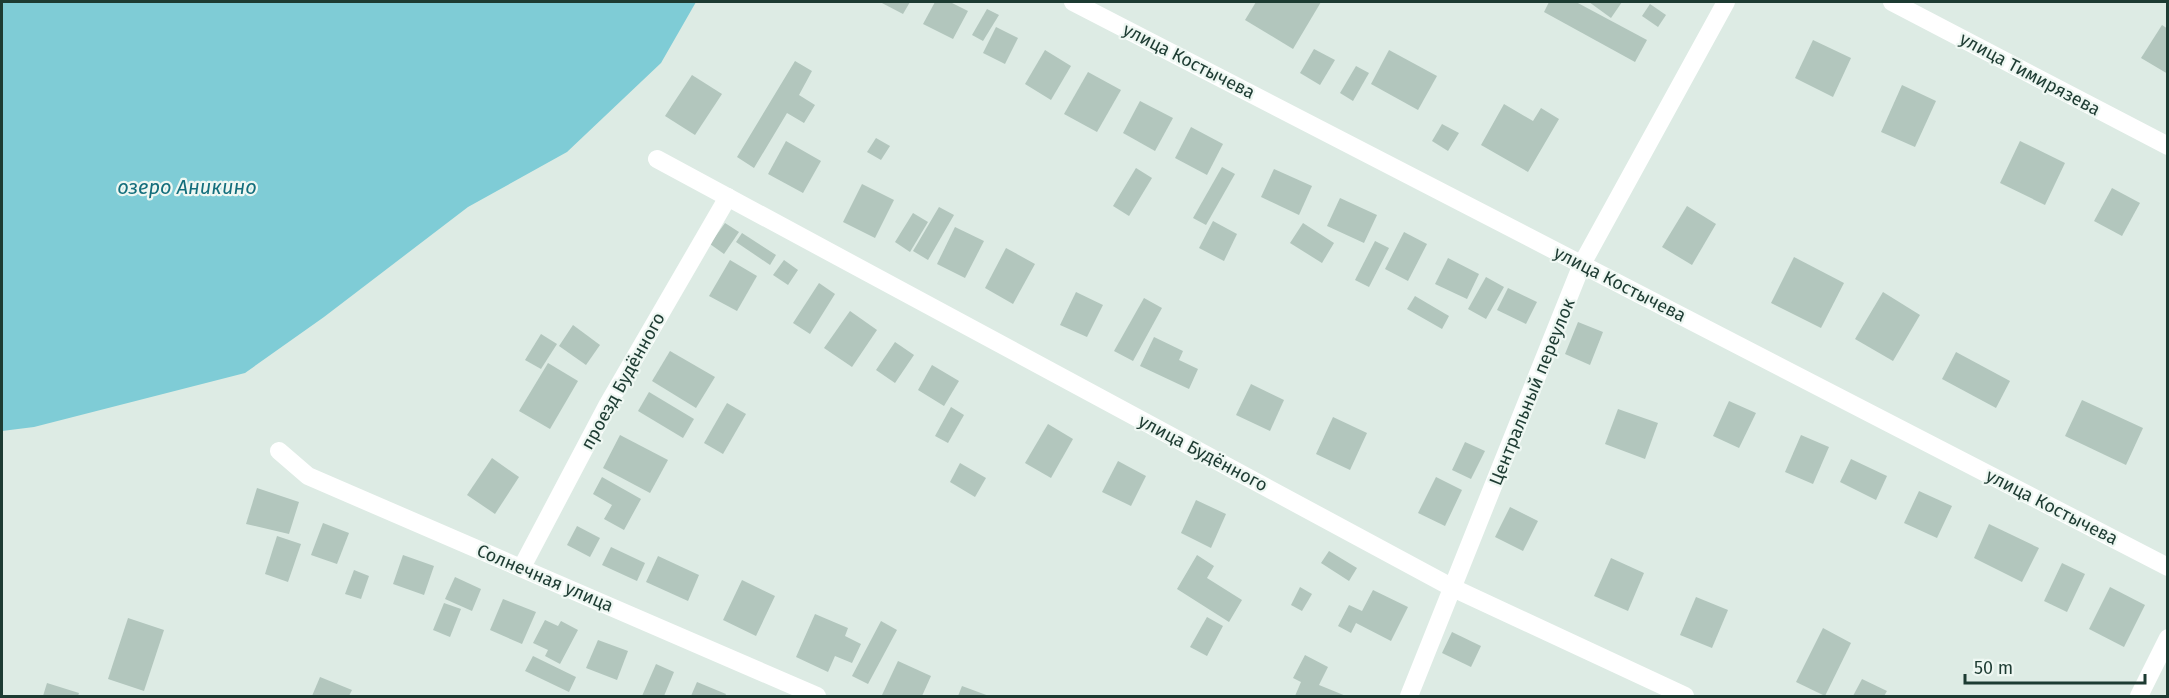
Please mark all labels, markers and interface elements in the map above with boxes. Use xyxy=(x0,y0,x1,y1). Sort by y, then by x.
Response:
street label: улица Костычева xyxy=(1119,18,1259,104)
street label: улица Тимирязева xyxy=(1956,28,2104,120)
water label: озеро Аникино xyxy=(117,175,257,199)
street label: улица Костычева xyxy=(1550,241,1690,327)
street label: Центральный переулок xyxy=(1484,295,1580,489)
street label: проезд Будённого xyxy=(576,309,670,453)
street label: улица Будённого xyxy=(1135,410,1271,496)
street label: улица Костычева xyxy=(1982,464,2122,550)
street label: Солнечная улица xyxy=(473,539,617,617)
scale bar xyxy=(1965,647,2145,685)
text: 50 m xyxy=(1974,657,2013,679)

